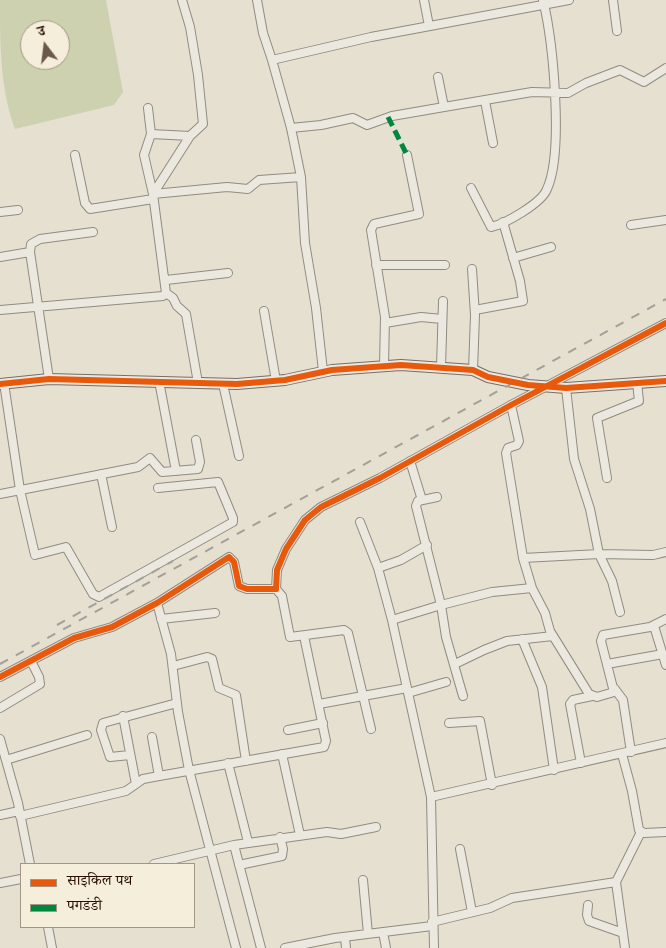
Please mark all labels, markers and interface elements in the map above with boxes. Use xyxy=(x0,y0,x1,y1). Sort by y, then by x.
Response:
north arrow xyxy=(20,20,70,70)
text: उ xyxy=(36,24,47,39)
legend xyxy=(20,863,195,928)
text: साइकिल पथ xyxy=(67,874,132,889)
text: पगडंडी xyxy=(67,899,102,914)

